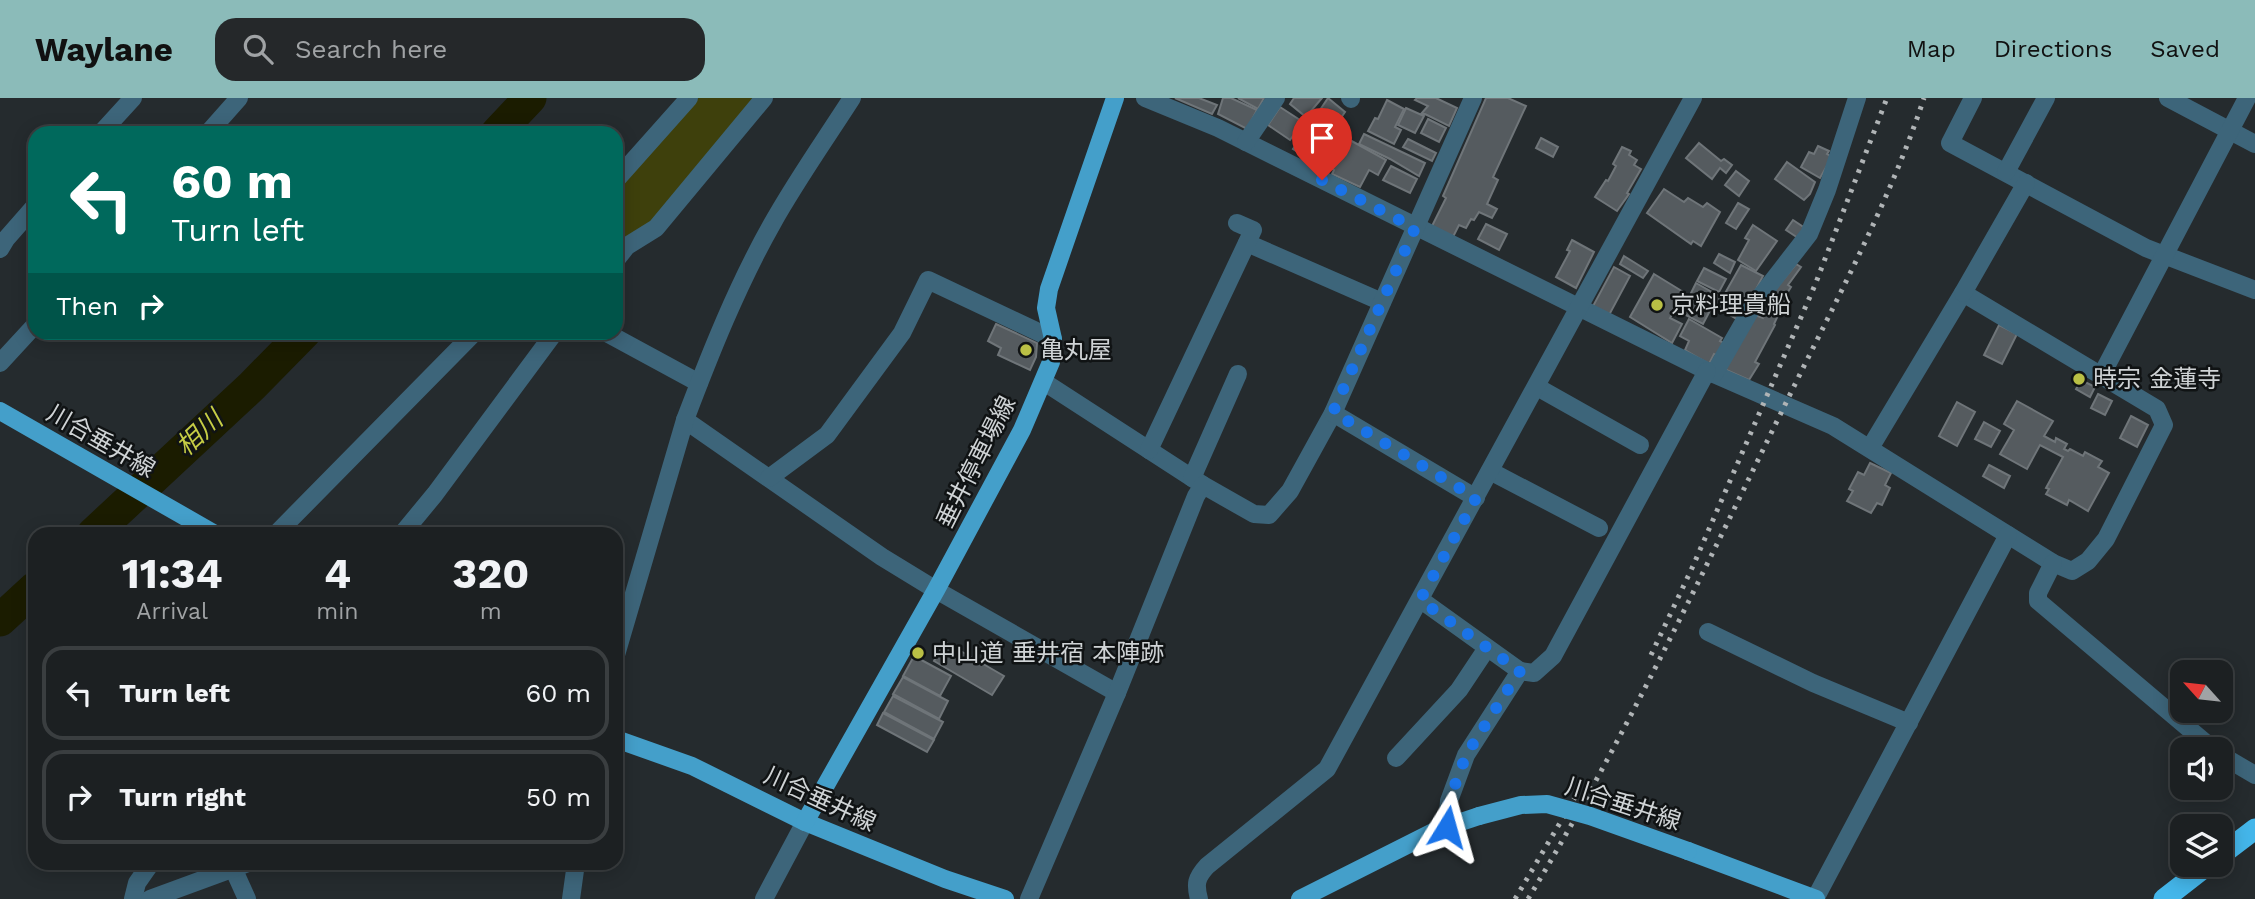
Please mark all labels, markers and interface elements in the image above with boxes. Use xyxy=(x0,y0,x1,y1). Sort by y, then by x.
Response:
search box xyxy=(215,18,705,81)
text: Waylane xyxy=(35,30,173,69)
icon: search xyxy=(239,30,277,68)
text: Search here xyxy=(295,34,447,64)
text: Map xyxy=(1907,35,1956,63)
text: Directions xyxy=(1994,35,2112,63)
text: Saved xyxy=(2150,35,2220,63)
pin xyxy=(1292,108,1352,180)
icon: arrive xyxy=(1303,119,1341,157)
text: 60 m xyxy=(171,152,293,210)
icon: left xyxy=(56,154,147,245)
text: Turn left xyxy=(171,211,304,249)
icon: right xyxy=(132,287,170,325)
text: Then xyxy=(56,291,118,321)
place label: 京料理貴船 xyxy=(1671,291,1791,319)
marker: 京料理貴船 xyxy=(1649,297,1665,313)
place label: 亀丸屋 xyxy=(1040,336,1112,364)
marker: 亀丸屋 xyxy=(1018,342,1034,358)
place label: 時宗 金蓮寺 xyxy=(2093,365,2221,393)
marker: 時宗 金蓮寺 xyxy=(2071,371,2087,387)
street label: 垂井停車場線 xyxy=(931,391,1021,533)
street label: 川合垂井線 xyxy=(42,399,160,483)
water label: 相川 xyxy=(170,402,230,462)
text: 11:34 xyxy=(122,549,223,598)
text: 4 xyxy=(324,549,351,598)
text: 320 xyxy=(452,549,529,598)
text: Arrival xyxy=(136,598,208,625)
text: min xyxy=(316,598,359,625)
text: m xyxy=(480,598,502,625)
place label: 中山道 垂井宿 本陣跡 xyxy=(932,639,1164,667)
marker: 中山道 垂井宿 本陣跡 xyxy=(910,645,926,661)
north arrow xyxy=(2170,660,2233,723)
map controls xyxy=(2170,660,2233,877)
icon: left xyxy=(60,674,98,712)
text: Turn left xyxy=(119,678,230,708)
text: 60 m xyxy=(525,678,591,708)
button: sound xyxy=(2170,737,2233,800)
street label: 川合垂井線 xyxy=(760,761,880,837)
street label: 川合垂井線 xyxy=(1562,772,1684,836)
icon: right xyxy=(60,778,98,816)
text: Turn right xyxy=(119,782,246,812)
text: 50 m xyxy=(526,782,591,812)
position arrow xyxy=(1410,790,1484,864)
button: layers xyxy=(2170,814,2233,877)

